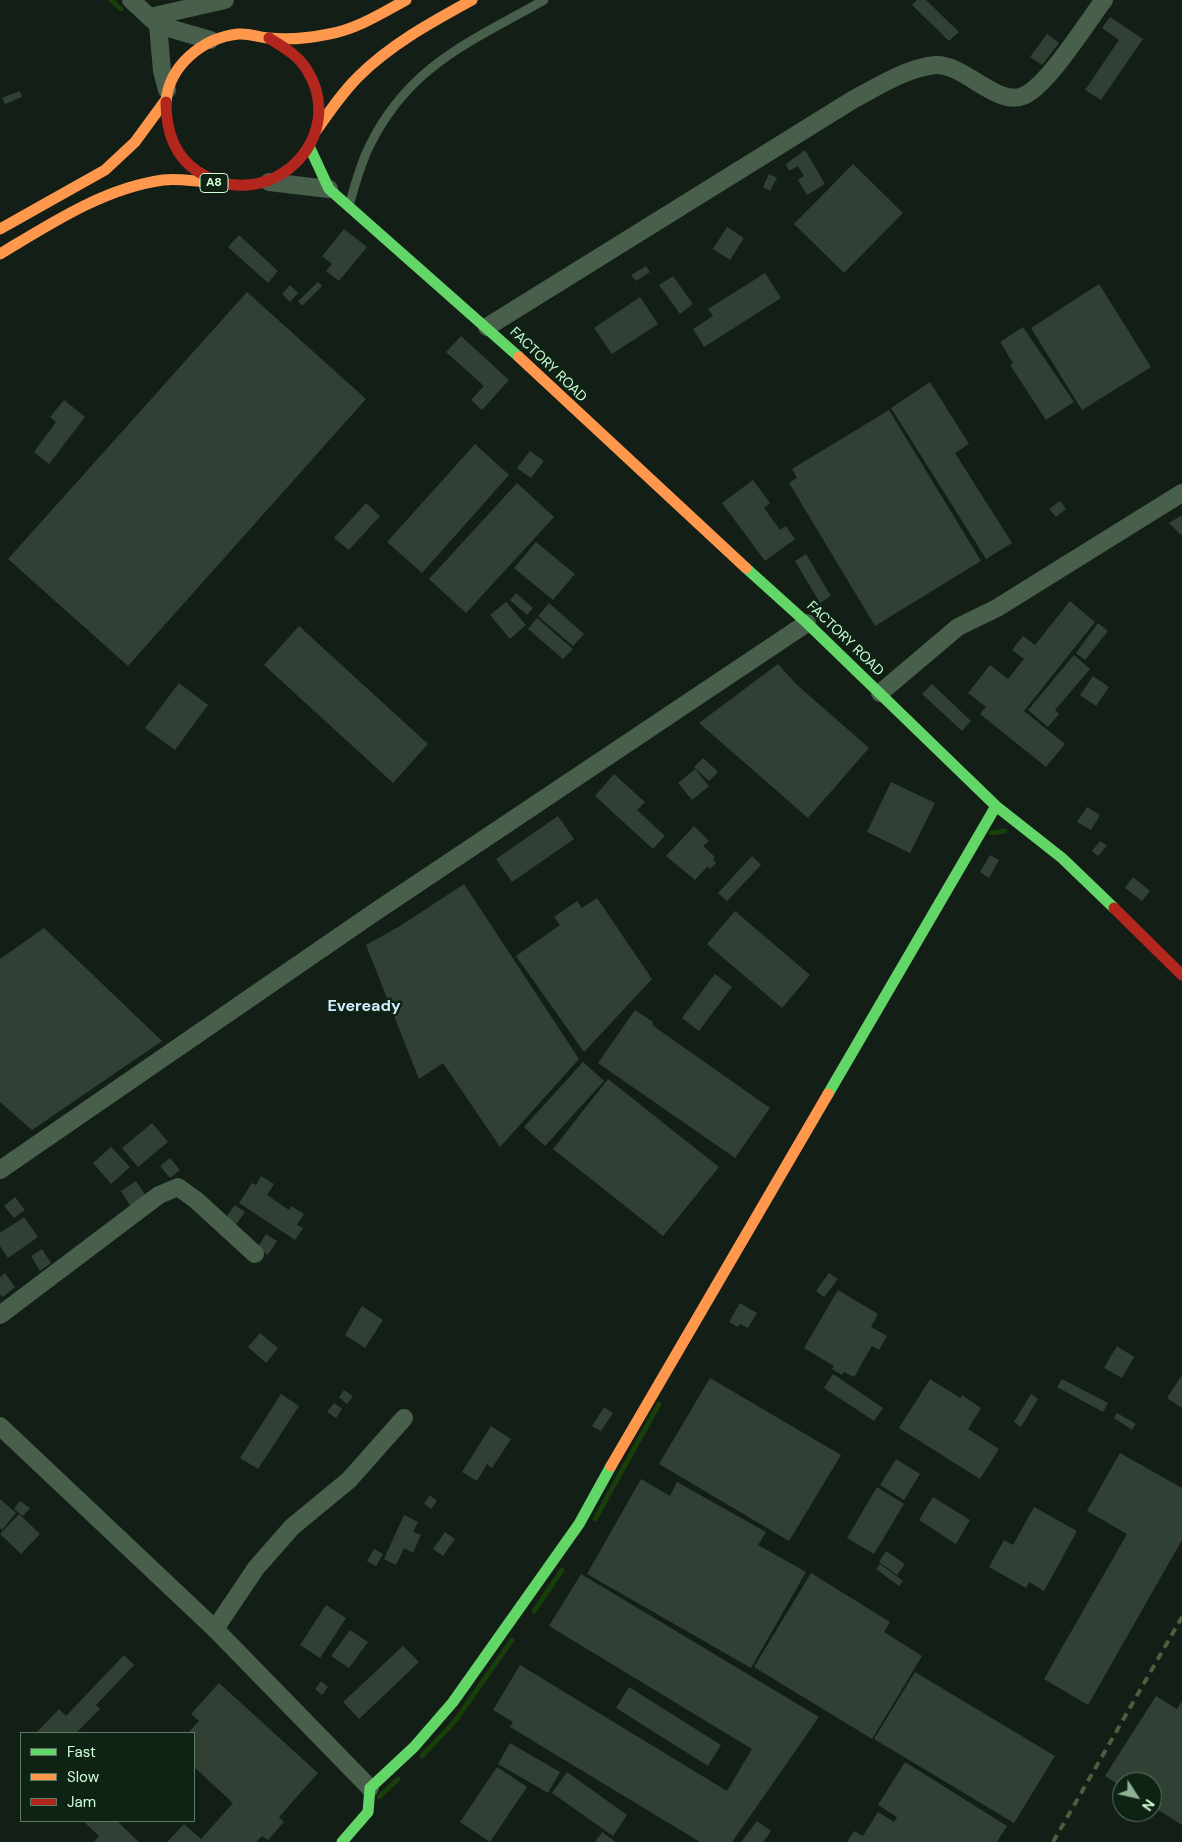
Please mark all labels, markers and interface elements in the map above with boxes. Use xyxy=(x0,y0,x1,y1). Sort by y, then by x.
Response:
road number: A8 xyxy=(200,174,228,192)
street label: FACTORY ROAD xyxy=(506,324,590,406)
street label: FACTORY ROAD xyxy=(803,598,887,680)
district label: Eveready xyxy=(327,997,401,1017)
legend xyxy=(20,1732,195,1822)
text: Fast xyxy=(67,1742,96,1762)
text: Slow xyxy=(67,1767,99,1787)
north arrow xyxy=(1112,1772,1162,1822)
text: Jam xyxy=(67,1792,96,1812)
text: N xyxy=(1138,1796,1159,1814)

